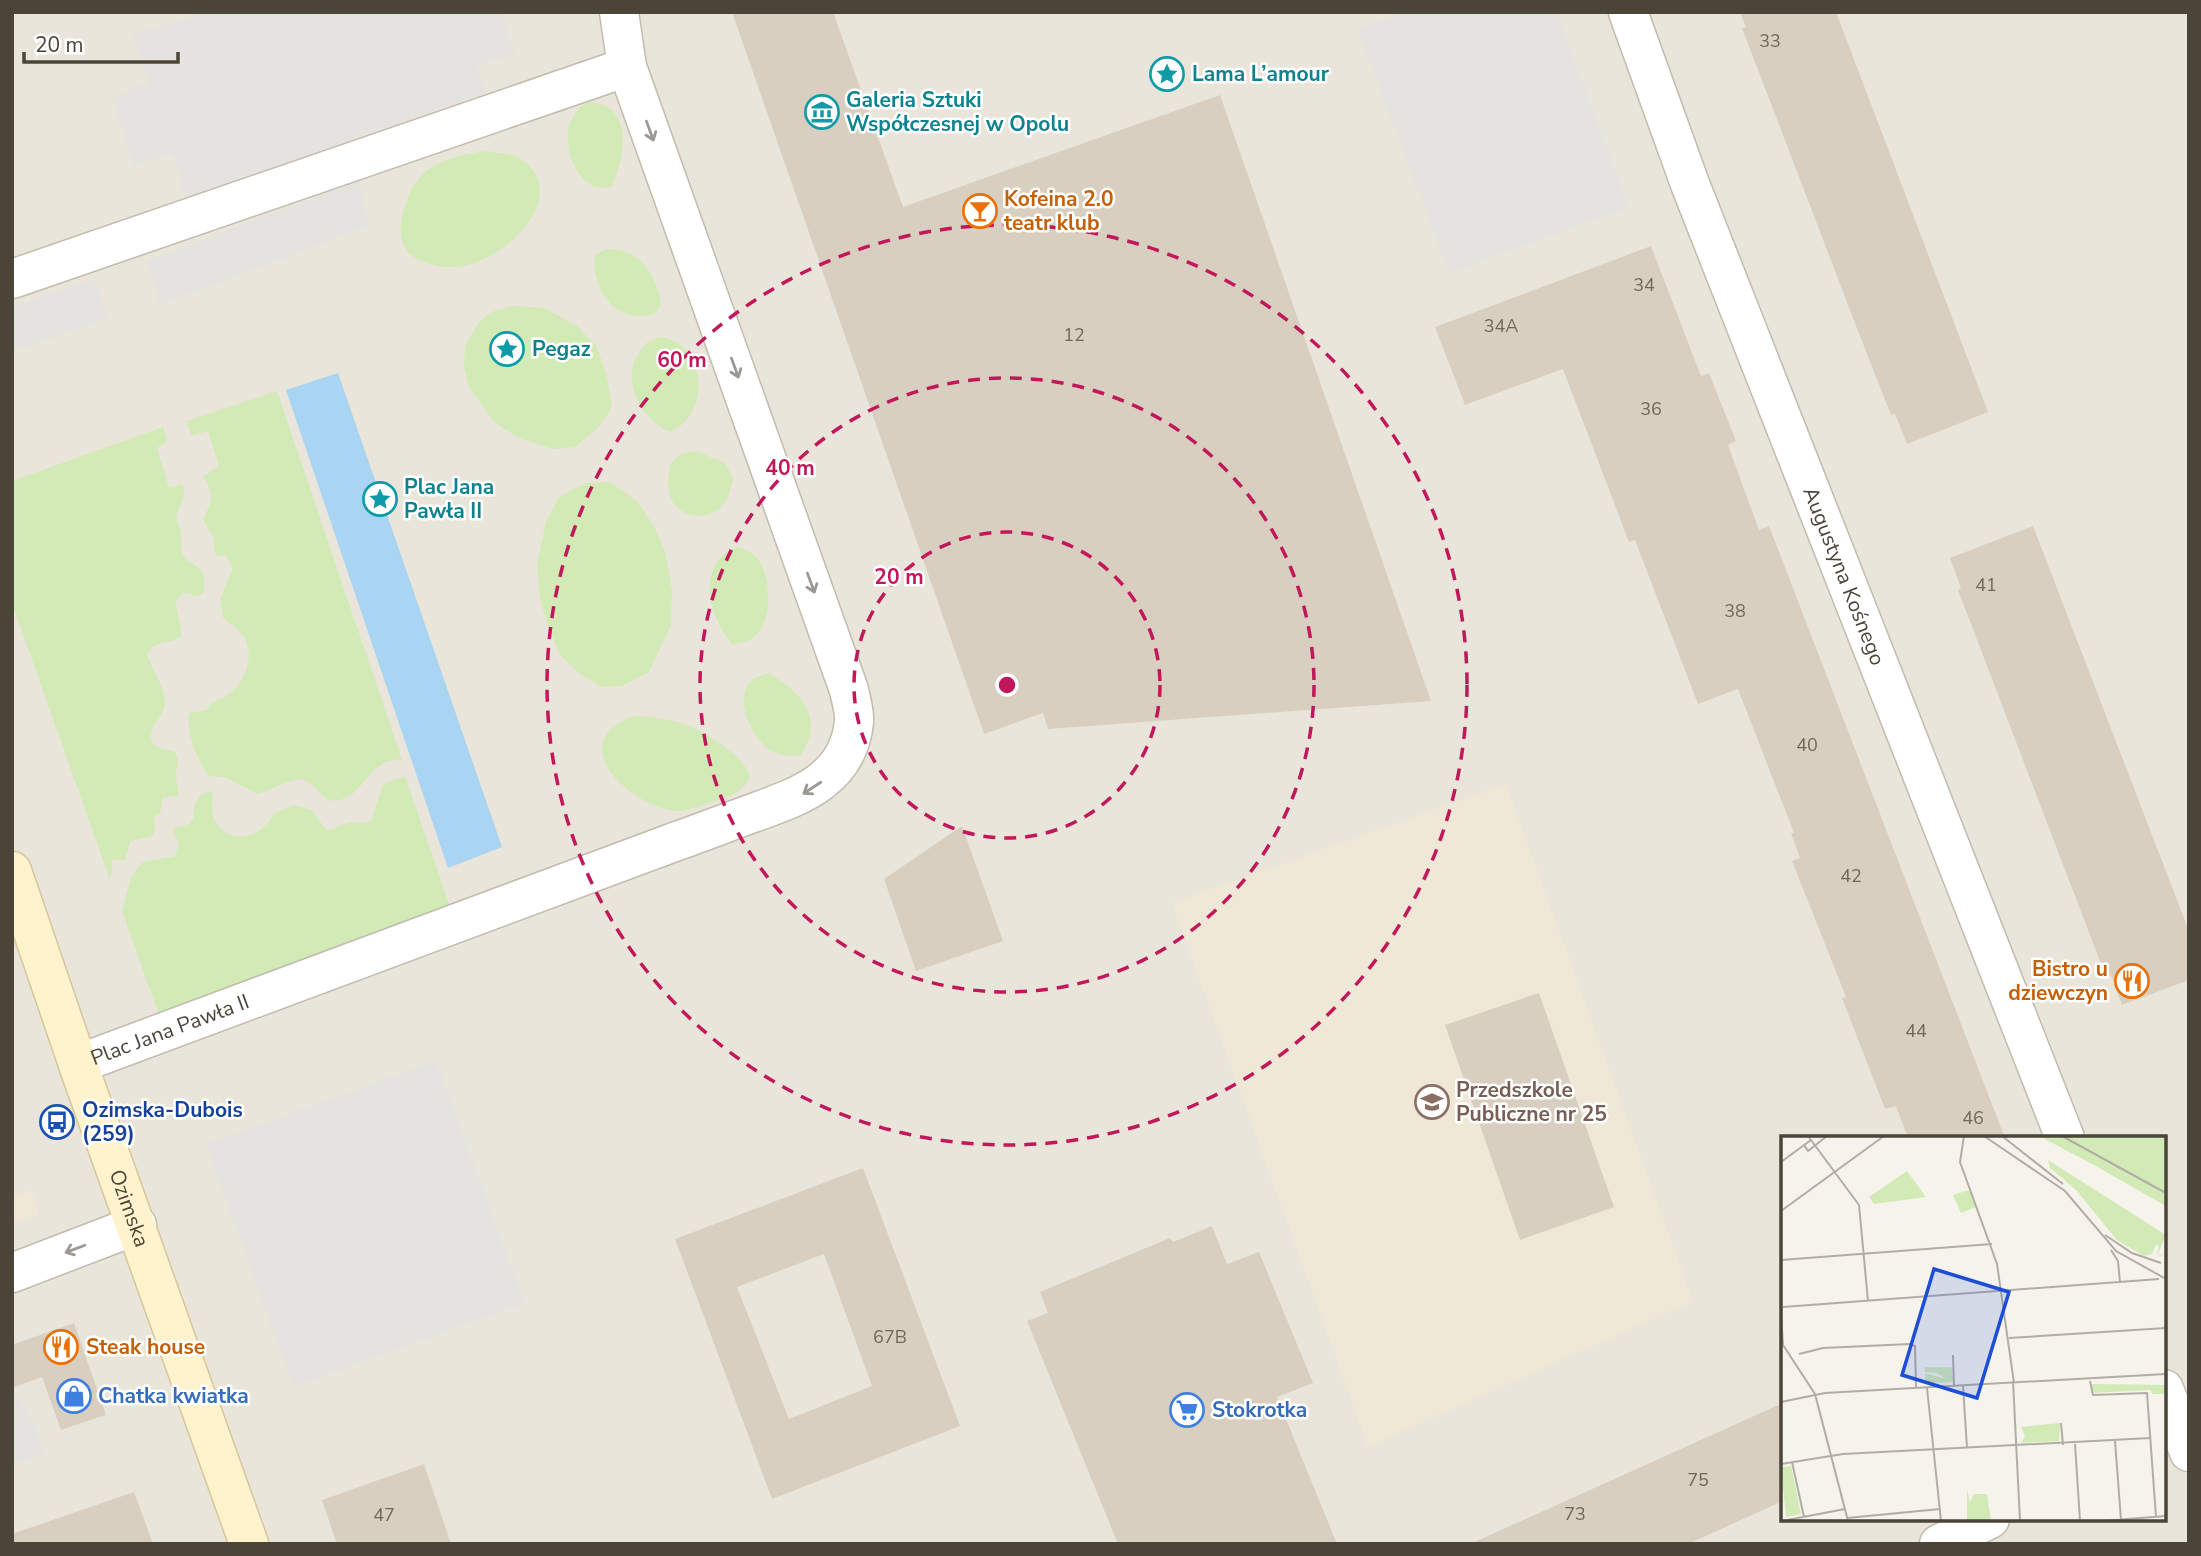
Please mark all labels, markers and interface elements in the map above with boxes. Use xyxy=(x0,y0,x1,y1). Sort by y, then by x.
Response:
scale bar xyxy=(24,21,178,65)
house number: 33 xyxy=(1759,29,1781,53)
text: 20 m xyxy=(35,31,84,59)
place icon: Lama L’amour xyxy=(1148,55,1186,93)
place label: Lama L’amour xyxy=(1192,60,1330,88)
place label: Galeria Sztuki Współczesnej w Opolu xyxy=(846,86,1069,138)
museum icon: Galeria Sztuki Współczesnej w Opolu xyxy=(803,93,841,131)
one-way arrow xyxy=(644,120,657,142)
place label: Kofeina 2.0 teatr klub xyxy=(1004,185,1114,237)
bar icon: Kofeina 2.0 teatr klub xyxy=(961,192,999,230)
house number: 34 xyxy=(1633,273,1655,297)
house number: 34A xyxy=(1484,314,1518,338)
house number: 12 xyxy=(1063,323,1085,347)
place icon: Pegaz xyxy=(488,330,526,368)
place label: Pegaz xyxy=(532,335,591,363)
text: 60 m xyxy=(657,346,707,374)
one-way arrow xyxy=(729,357,742,379)
house number: 36 xyxy=(1640,397,1662,421)
text: 40 m xyxy=(765,454,815,482)
place label: Plac Jana Pawła II xyxy=(404,473,494,525)
place icon: Plac Jana Pawła II xyxy=(361,480,399,518)
street label: Augustyna Kośnego xyxy=(1796,483,1892,669)
text: 20 m xyxy=(874,563,924,591)
one-way arrow xyxy=(806,571,818,593)
house number: 41 xyxy=(1975,573,1997,597)
house number: 38 xyxy=(1724,599,1746,623)
centre of rings xyxy=(995,673,1019,697)
house number: 40 xyxy=(1796,733,1818,757)
one-way arrow xyxy=(803,780,822,795)
house number: 42 xyxy=(1840,864,1862,888)
place label: Bistro u dziewczyn xyxy=(2008,955,2108,1007)
restaurant icon: Bistro u dziewczyn xyxy=(2113,962,2151,1000)
street label: Plac Jana Pawła II xyxy=(87,988,253,1072)
house number: 44 xyxy=(1905,1019,1927,1043)
place label: Przedszkole Publiczne nr 25 xyxy=(1456,1076,1607,1128)
school or university icon: Przedszkole Publiczne nr 25 xyxy=(1413,1083,1451,1121)
place label: Ozimska-Dubois (259) xyxy=(82,1096,243,1148)
bus stop icon: Ozimska-Dubois (259) xyxy=(38,1103,76,1141)
house number: 46 xyxy=(1962,1106,1984,1130)
inset map xyxy=(1781,1136,2166,1521)
street label: Ozimska xyxy=(103,1166,156,1251)
one-way arrow xyxy=(64,1244,86,1257)
house number: 67B xyxy=(873,1325,907,1349)
restaurant icon: Steak house xyxy=(42,1328,80,1366)
place label: Steak house xyxy=(86,1333,205,1361)
shop icon: Chatka kwiatka xyxy=(55,1377,93,1415)
place label: Chatka kwiatka xyxy=(98,1382,249,1410)
supermarket icon: Stokrotka xyxy=(1168,1391,1206,1429)
place label: Stokrotka xyxy=(1212,1396,1307,1424)
house number: 75 xyxy=(1687,1468,1709,1492)
house number: 73 xyxy=(1564,1502,1586,1526)
house number: 47 xyxy=(373,1503,395,1527)

